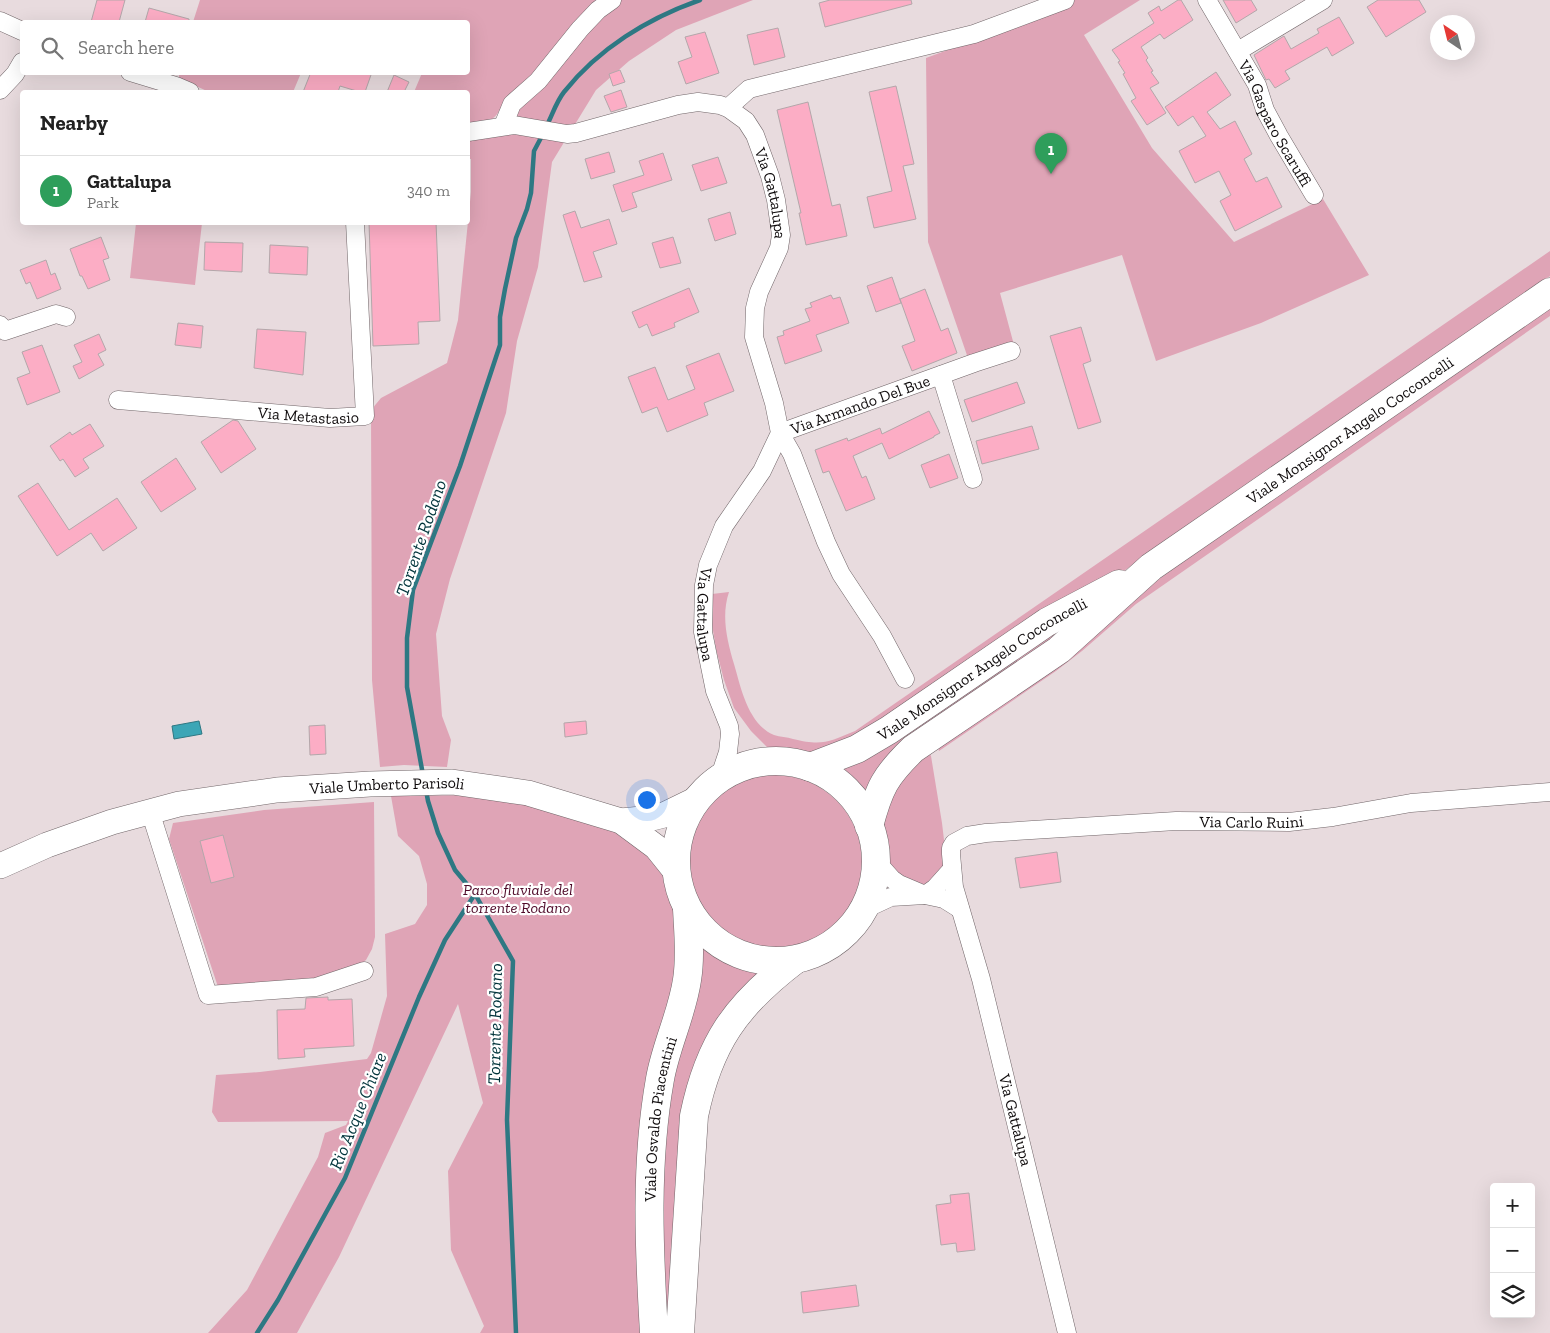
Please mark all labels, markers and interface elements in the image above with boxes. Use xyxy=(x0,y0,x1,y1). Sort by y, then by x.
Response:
north arrow xyxy=(1430,15,1475,60)
search box xyxy=(20,20,470,75)
icon: search xyxy=(38,34,66,62)
text: Search here xyxy=(78,36,174,59)
street label: Via Gasparo Scaruffi xyxy=(1234,56,1316,190)
text: Nearby xyxy=(40,110,108,135)
pin: 1 xyxy=(1035,133,1067,174)
street label: Via Gattalupa xyxy=(750,144,790,241)
text: Gattalupa xyxy=(87,170,171,193)
text: 1 xyxy=(53,181,59,200)
text: 340 m xyxy=(407,181,450,200)
text: Park xyxy=(87,193,119,212)
street label: Viale Monsignor Angelo Cocconcelli xyxy=(1242,352,1457,509)
street label: Via Armando Del Bue xyxy=(787,371,932,439)
street label: Via Metastasio xyxy=(256,403,359,428)
water label: Torrente Rodano xyxy=(391,477,451,599)
street label: Via Gattalupa xyxy=(693,565,718,663)
street label: Viale Monsignor Angelo Cocconcelli xyxy=(873,593,1091,745)
street label: Viale Umberto Parisoli xyxy=(308,773,466,798)
your location xyxy=(634,787,660,813)
street label: Via Carlo Ruini xyxy=(1199,811,1305,832)
park label: Parco fluviale del torrente Rodano xyxy=(463,880,573,917)
water label: Torrente Rodano xyxy=(483,963,507,1085)
street label: Viale Osvaldo Piacentini xyxy=(641,1034,681,1203)
water label: Rio Acque Chiare xyxy=(324,1049,392,1173)
street label: Via Gattalupa xyxy=(995,1071,1036,1168)
map controls xyxy=(1490,1183,1535,1318)
button: + xyxy=(1490,1183,1535,1228)
button: − xyxy=(1490,1228,1535,1273)
button: layers xyxy=(1490,1273,1535,1318)

